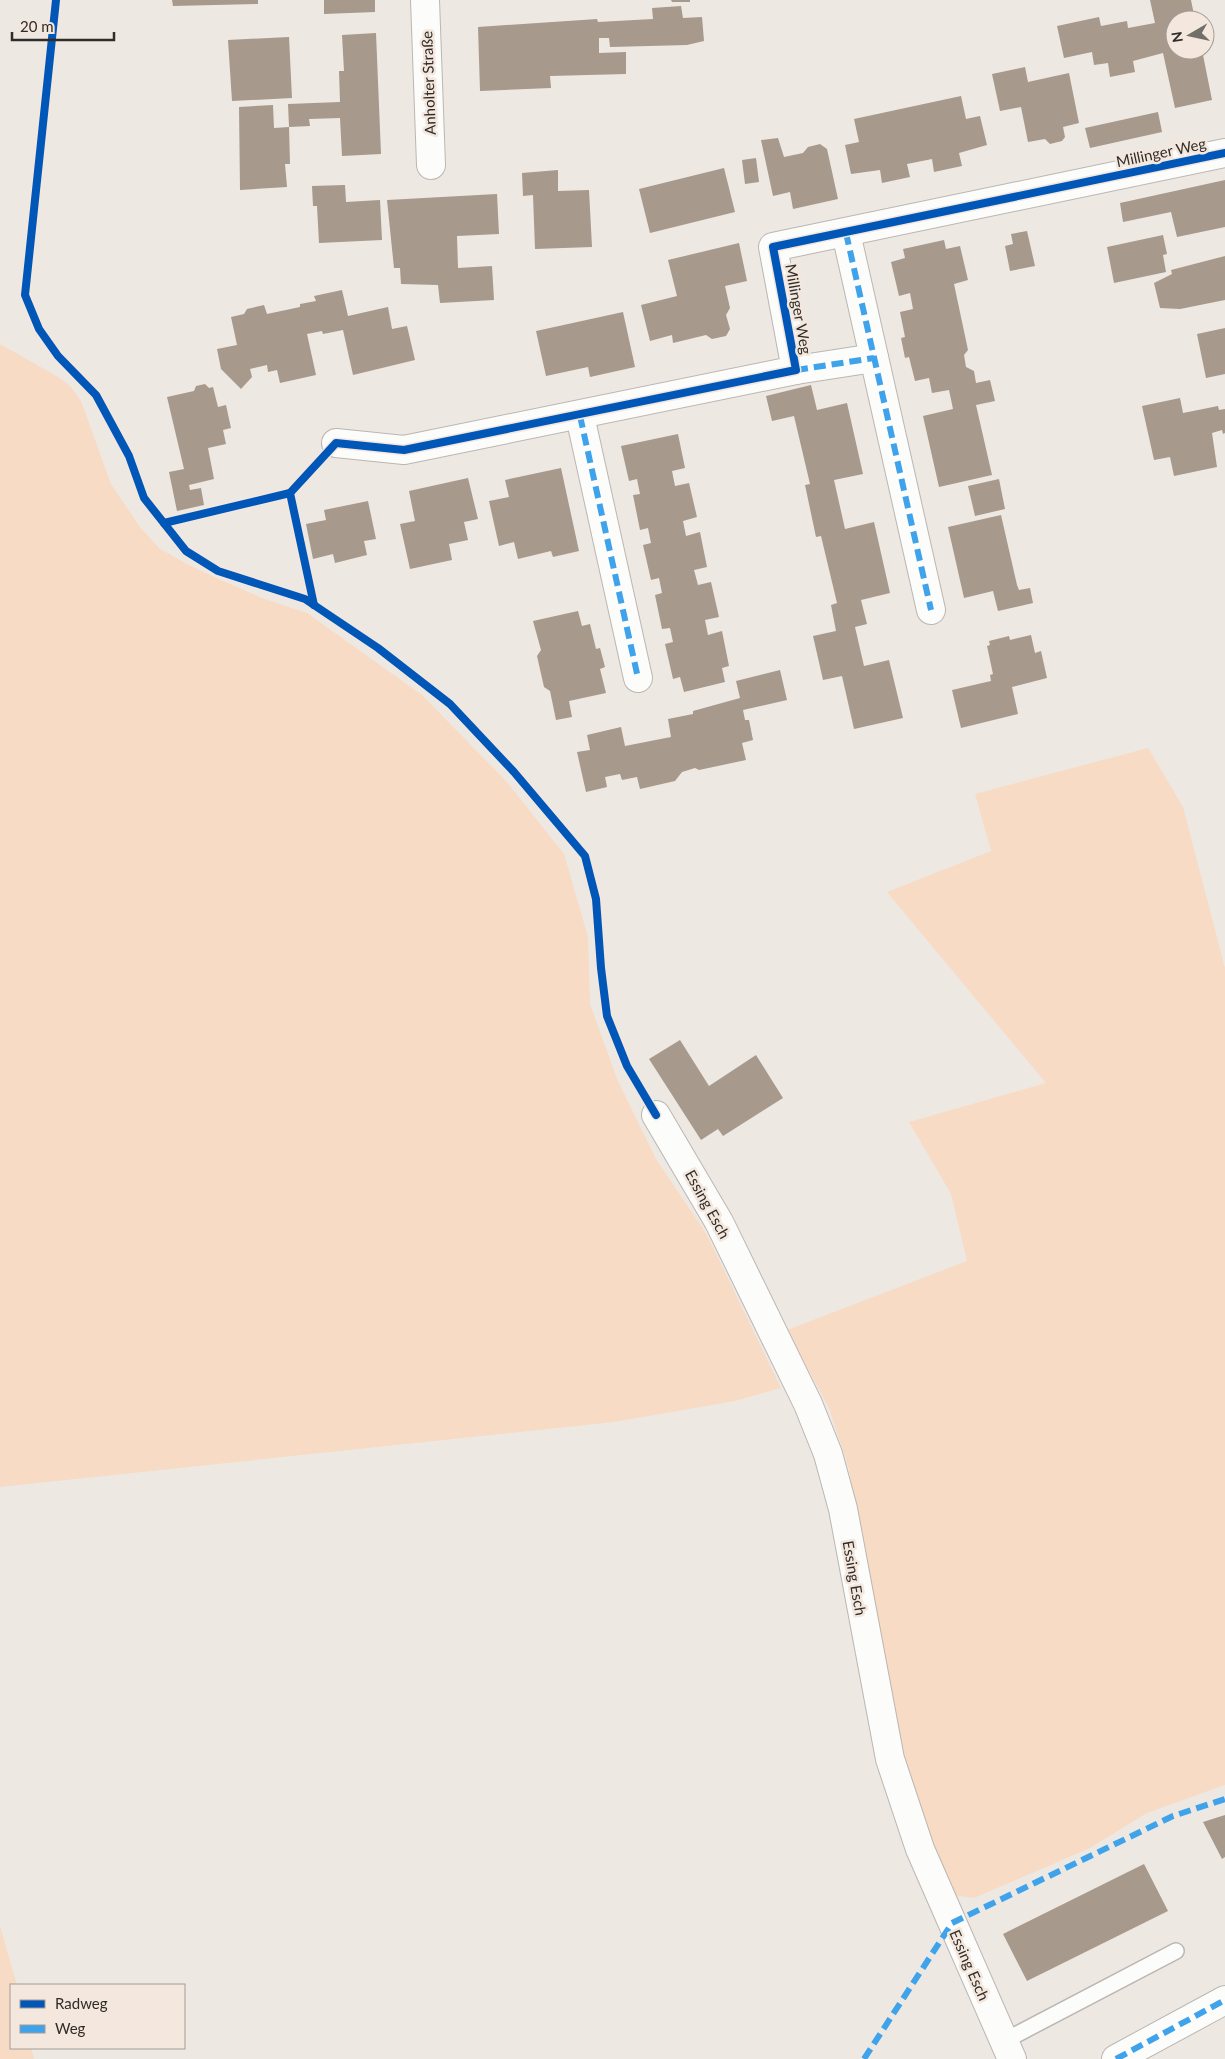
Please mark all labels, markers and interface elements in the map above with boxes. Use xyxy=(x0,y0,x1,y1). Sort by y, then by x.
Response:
scale bar xyxy=(12,10,115,42)
north arrow xyxy=(1165,10,1215,60)
text: 20 m xyxy=(20,17,54,35)
text: N xyxy=(1167,30,1186,44)
street label: Anholter Straße xyxy=(417,31,439,135)
street label: Millinger Weg xyxy=(1114,134,1208,170)
street label: Millinger Weg xyxy=(782,262,816,356)
street label: Essing Esch xyxy=(682,1167,734,1241)
street label: Essing Esch xyxy=(840,1539,870,1617)
street label: Essing Esch xyxy=(946,1927,994,2003)
legend xyxy=(10,1984,185,2049)
text: Radweg xyxy=(55,1994,108,2012)
text: Weg xyxy=(55,2019,86,2037)

